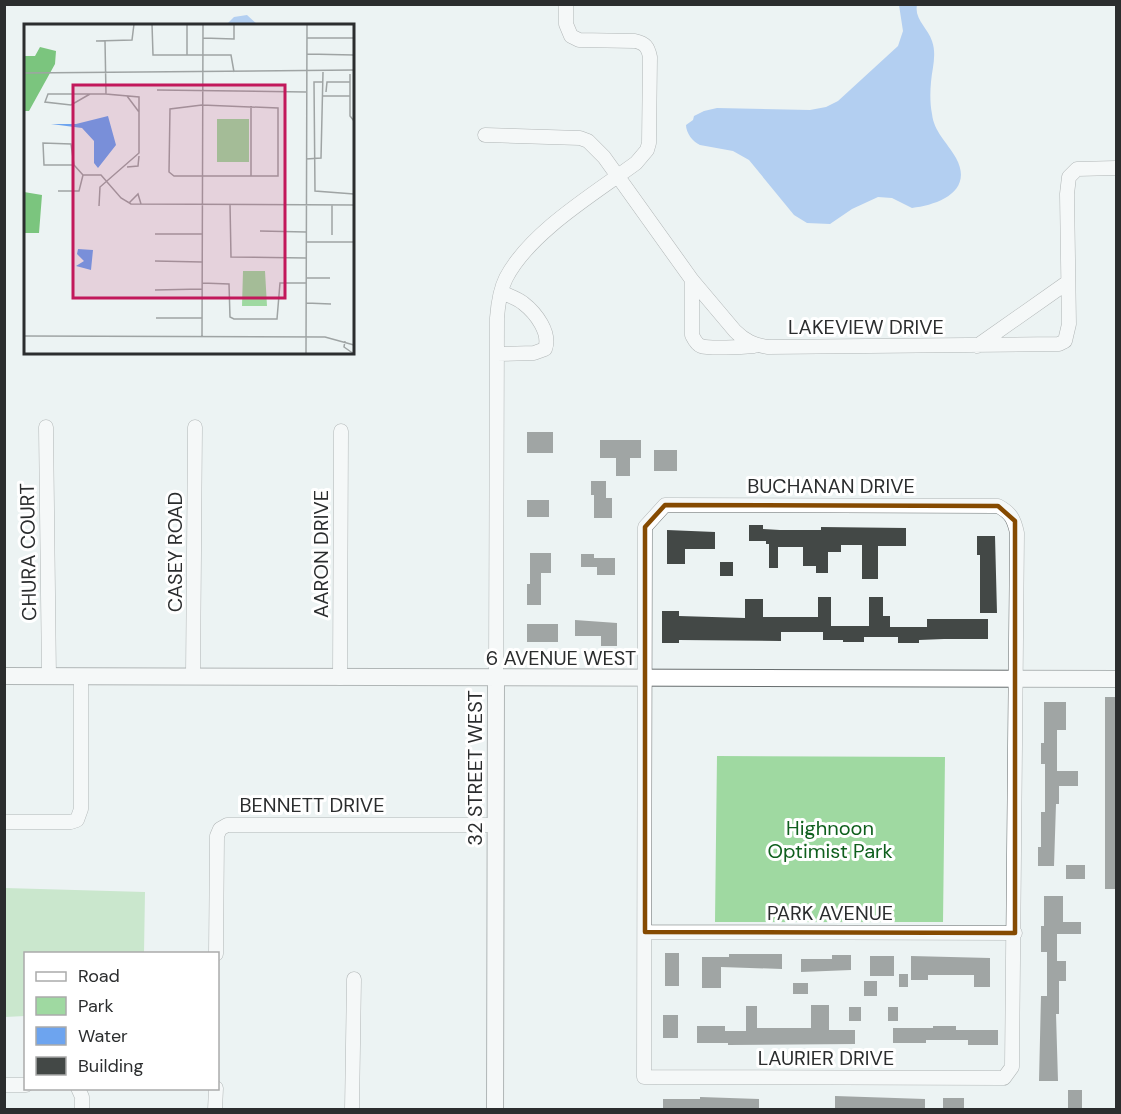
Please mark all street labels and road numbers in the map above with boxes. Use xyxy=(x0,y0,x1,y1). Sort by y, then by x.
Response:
street label: LAKEVIEW DRIVE xyxy=(788,314,944,340)
street label: BUCHANAN DRIVE xyxy=(747,473,915,499)
street label: CHURA COURT xyxy=(14,483,42,621)
street label: AARON DRIVE xyxy=(308,490,334,618)
street label: CASEY ROAD xyxy=(162,492,188,612)
street label: 6 AVENUE WEST xyxy=(486,645,636,671)
street label: 32 STREET WEST xyxy=(462,690,488,846)
street label: BENNETT DRIVE xyxy=(239,792,385,818)
street label: PARK AVENUE xyxy=(767,900,893,926)
street label: LAURIER DRIVE xyxy=(758,1045,894,1071)

